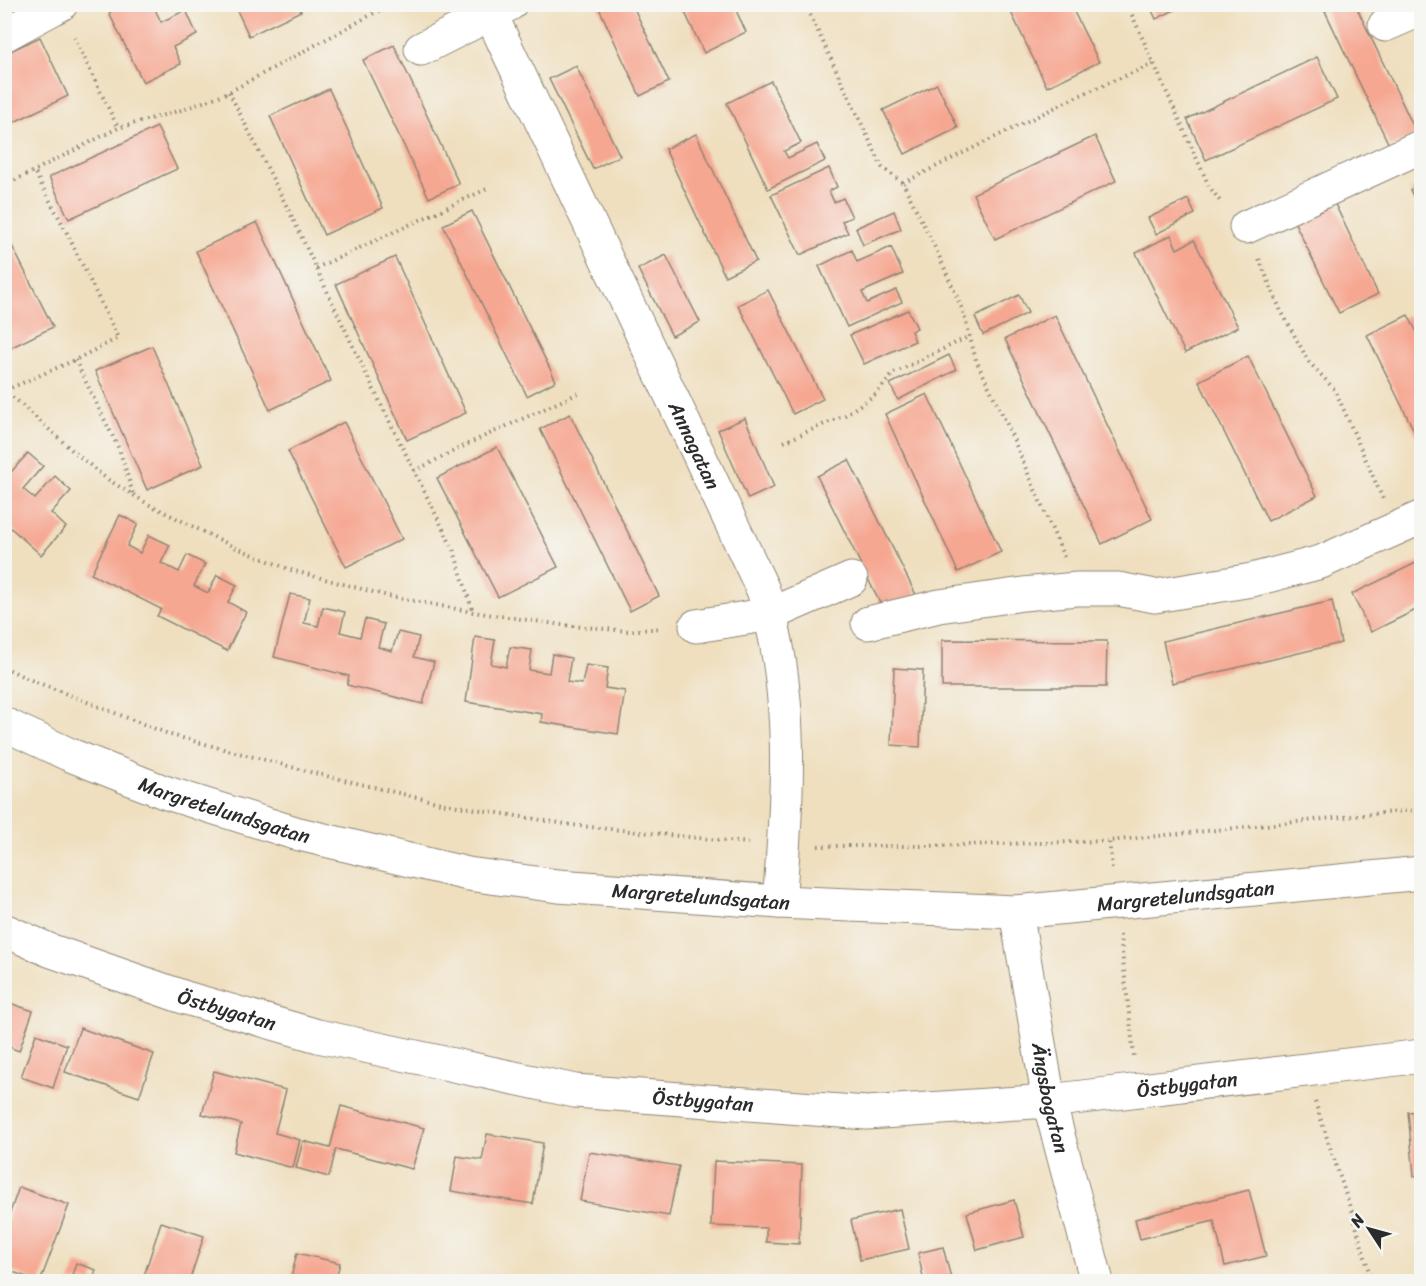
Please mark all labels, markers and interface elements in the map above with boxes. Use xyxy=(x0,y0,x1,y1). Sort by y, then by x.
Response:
street label: Annagatan xyxy=(658,394,730,496)
street label: Margretelundsgatan xyxy=(133,767,314,854)
street label: Margretelundsgatan xyxy=(1095,870,1276,922)
street label: Margretelundsgatan xyxy=(611,873,791,920)
street label: Östbygatan xyxy=(173,979,280,1041)
street label: Ängsbogatan xyxy=(1021,1039,1079,1157)
street label: Östbygatan xyxy=(1135,1061,1240,1108)
street label: Östbygatan xyxy=(651,1080,755,1122)
north arrow xyxy=(1339,1199,1399,1259)
text: N xyxy=(1342,1207,1373,1234)

